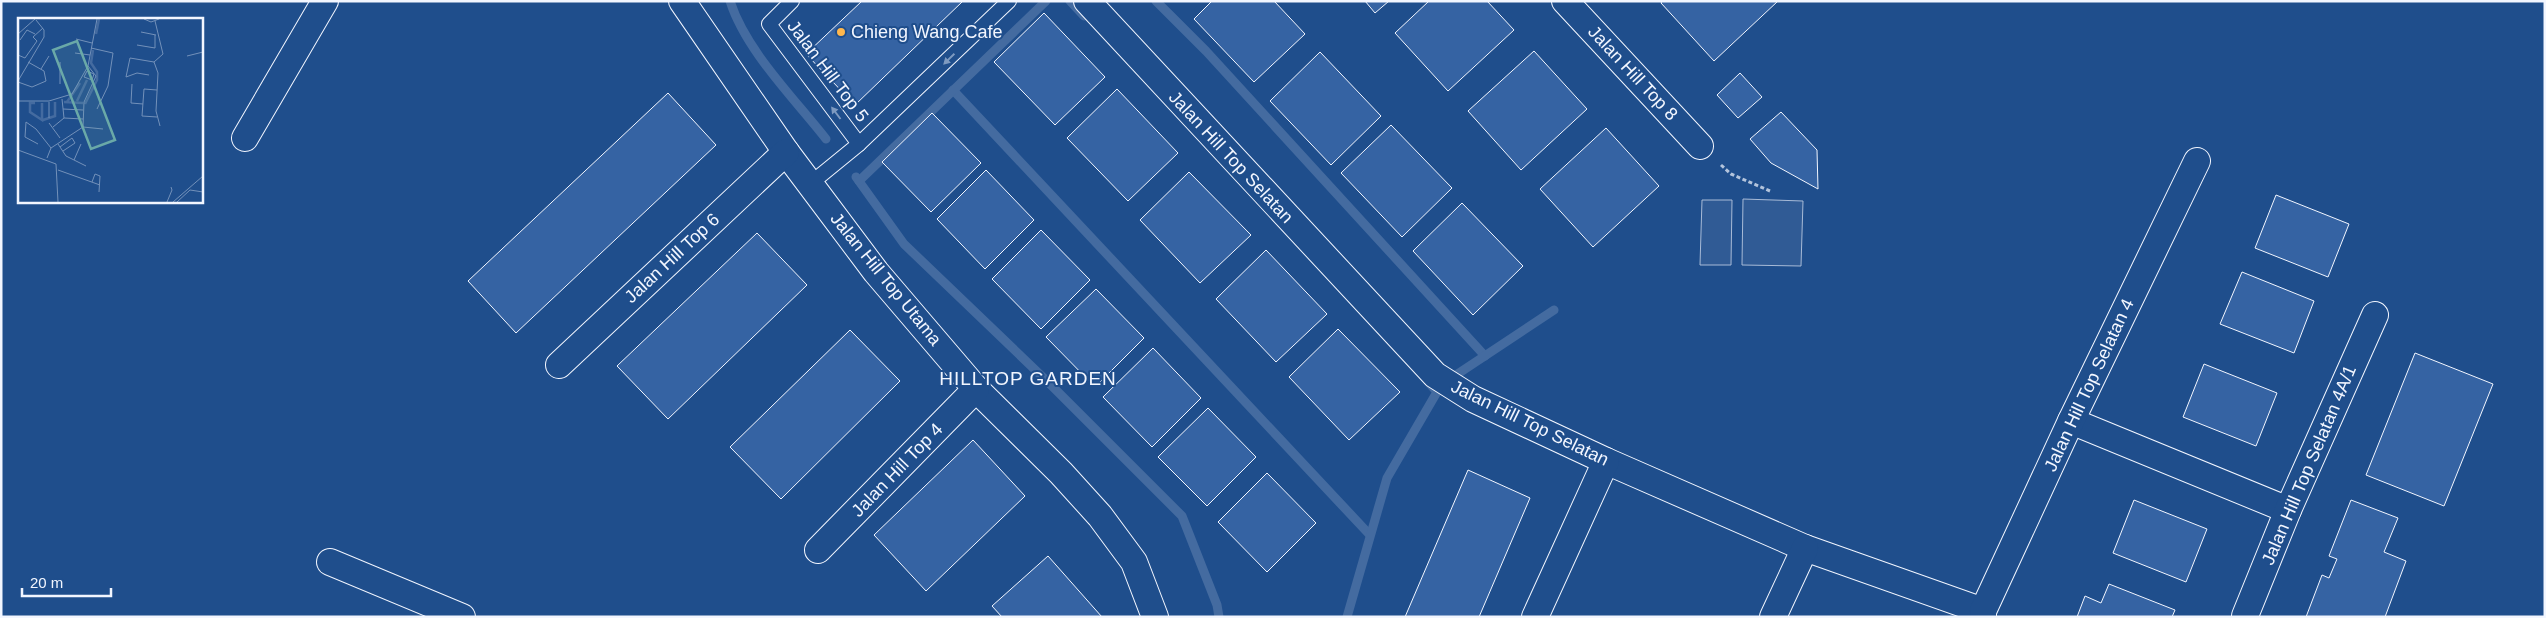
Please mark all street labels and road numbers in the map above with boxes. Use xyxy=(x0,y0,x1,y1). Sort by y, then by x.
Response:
street label: Jalan Hill Top 5 xyxy=(783,16,873,126)
street label: Jalan Hill Top 8 xyxy=(1584,22,1682,124)
street label: Jalan Hill Top Selatan xyxy=(1165,87,1297,227)
street label: Jalan Hill Top 6 xyxy=(621,209,723,307)
street label: Jalan Hill Top Utama xyxy=(826,209,946,350)
street label: Jalan Hill Top Selatan 4 xyxy=(2040,296,2138,474)
street label: Jalan Hill Top Selatan 4A/1 xyxy=(2258,362,2360,568)
street label: Jalan Hill Top Selatan xyxy=(1448,376,1612,470)
street label: Jalan Hill Top 4 xyxy=(848,419,946,521)

